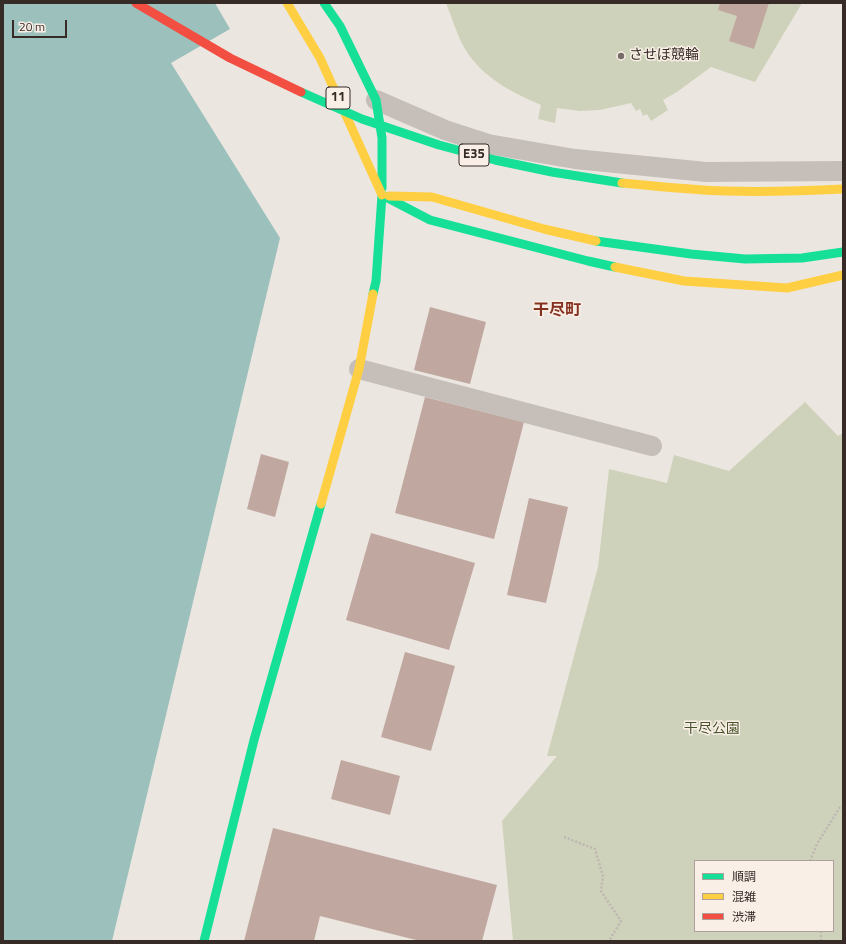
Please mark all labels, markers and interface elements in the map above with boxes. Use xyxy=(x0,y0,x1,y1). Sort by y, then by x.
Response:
scale bar xyxy=(14,12,69,38)
text: 20 m xyxy=(19,17,45,36)
place label: させぼ競輪 xyxy=(629,48,699,64)
marker: させぼ競輪 xyxy=(616,51,626,61)
road number: 11 xyxy=(326,87,350,109)
road number: E35 xyxy=(459,144,489,166)
district label: 干尽町 xyxy=(533,301,581,321)
park label: 干尽公園 xyxy=(684,722,740,738)
legend xyxy=(694,860,834,932)
text: 順調 xyxy=(732,867,756,886)
text: 混雑 xyxy=(732,887,756,906)
text: 渋滞 xyxy=(732,907,756,926)

